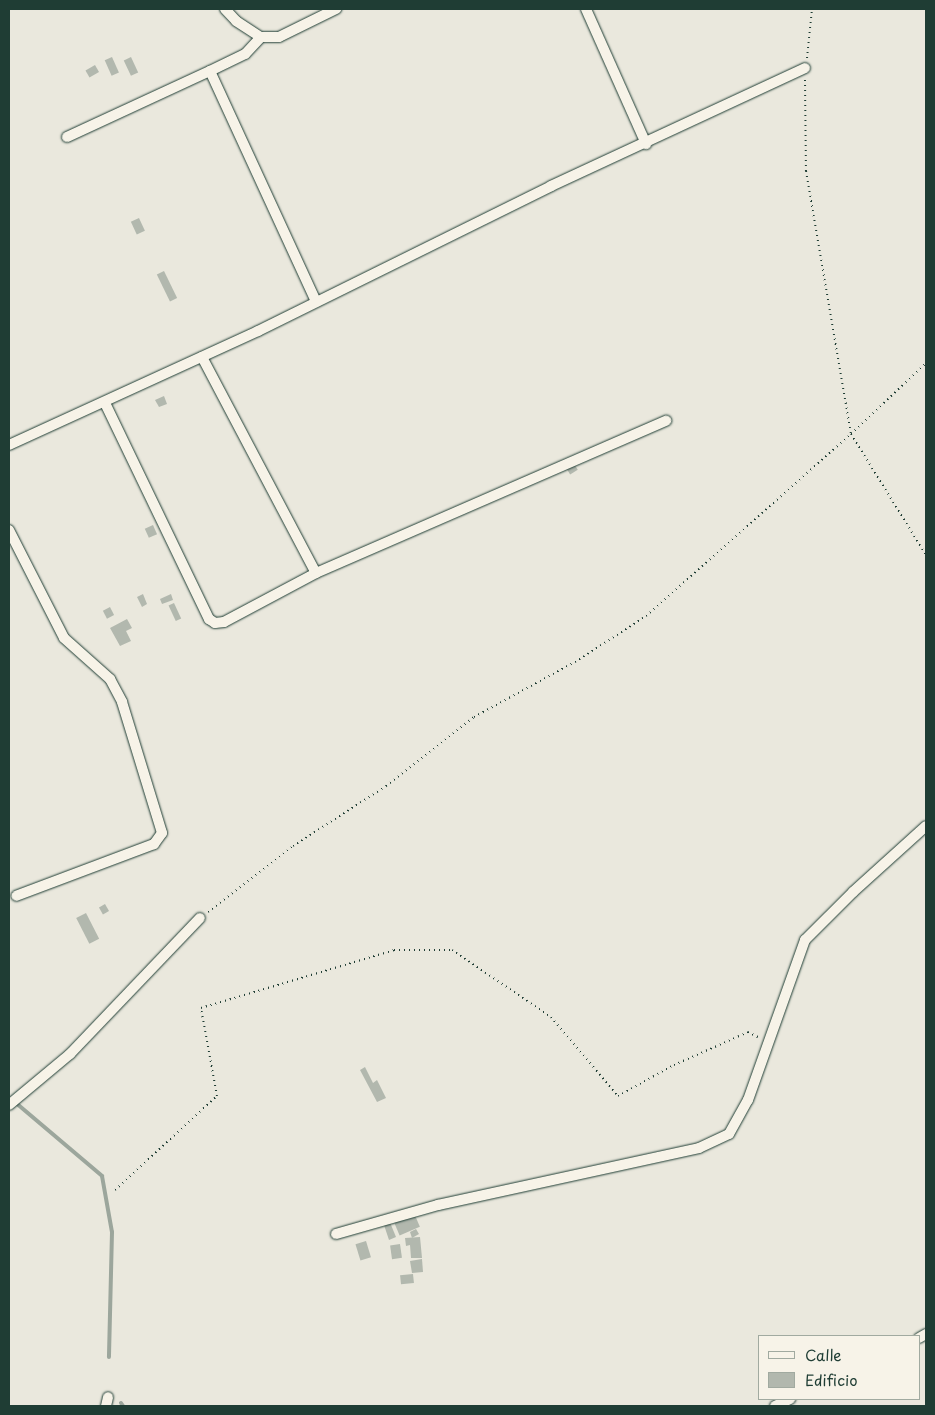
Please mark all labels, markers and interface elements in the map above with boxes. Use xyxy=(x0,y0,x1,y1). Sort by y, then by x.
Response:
legend xyxy=(758,1335,920,1400)
text: Calle xyxy=(805,1343,842,1366)
text: Edificio xyxy=(805,1368,858,1391)

